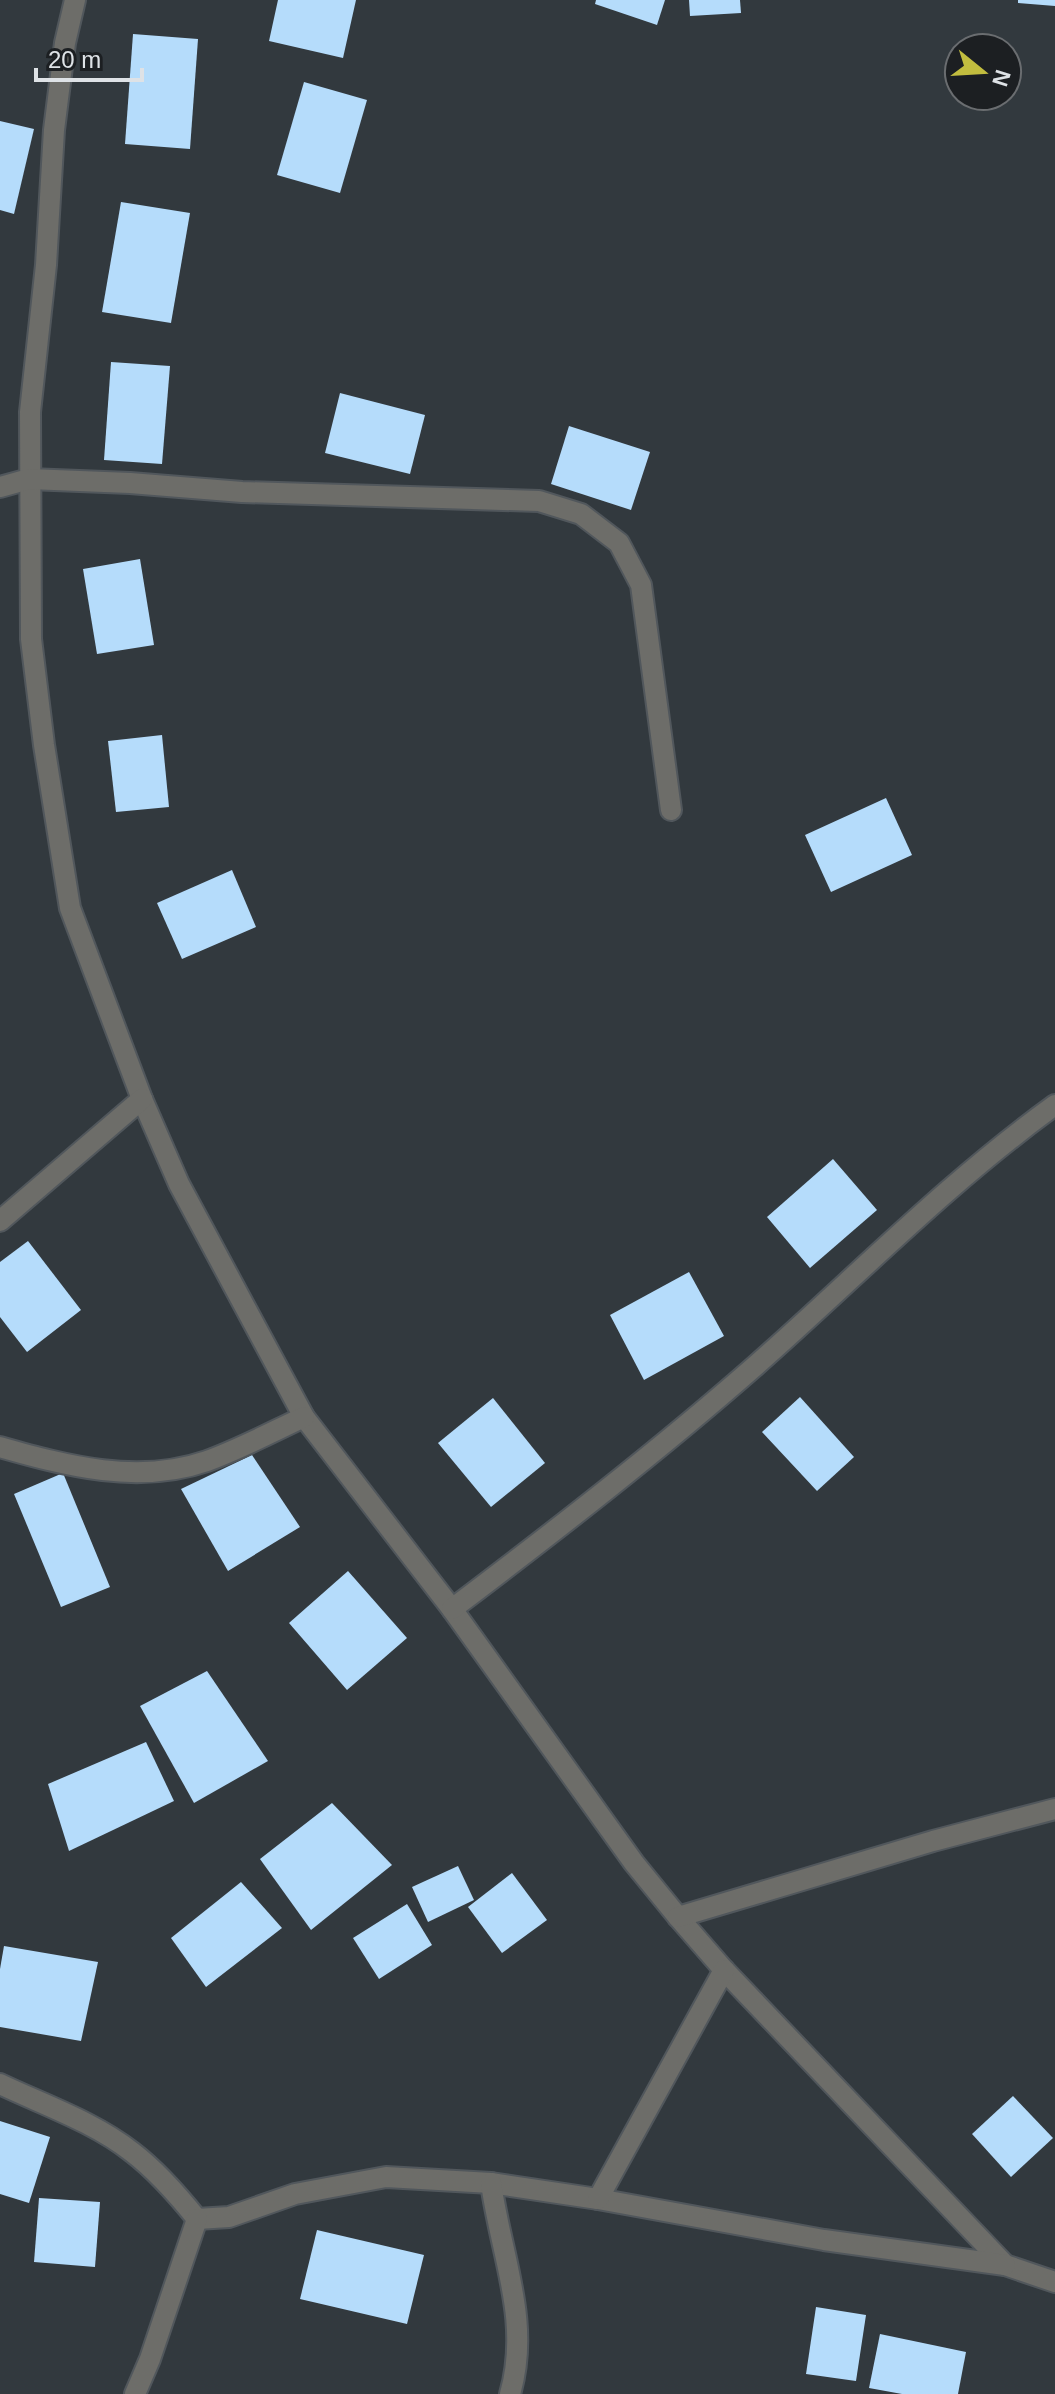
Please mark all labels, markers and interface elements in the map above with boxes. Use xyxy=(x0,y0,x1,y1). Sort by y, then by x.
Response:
scale bar xyxy=(36,32,142,82)
north arrow xyxy=(943,32,1023,112)
text: 20 m xyxy=(48,46,101,73)
text: N xyxy=(987,67,1016,89)

